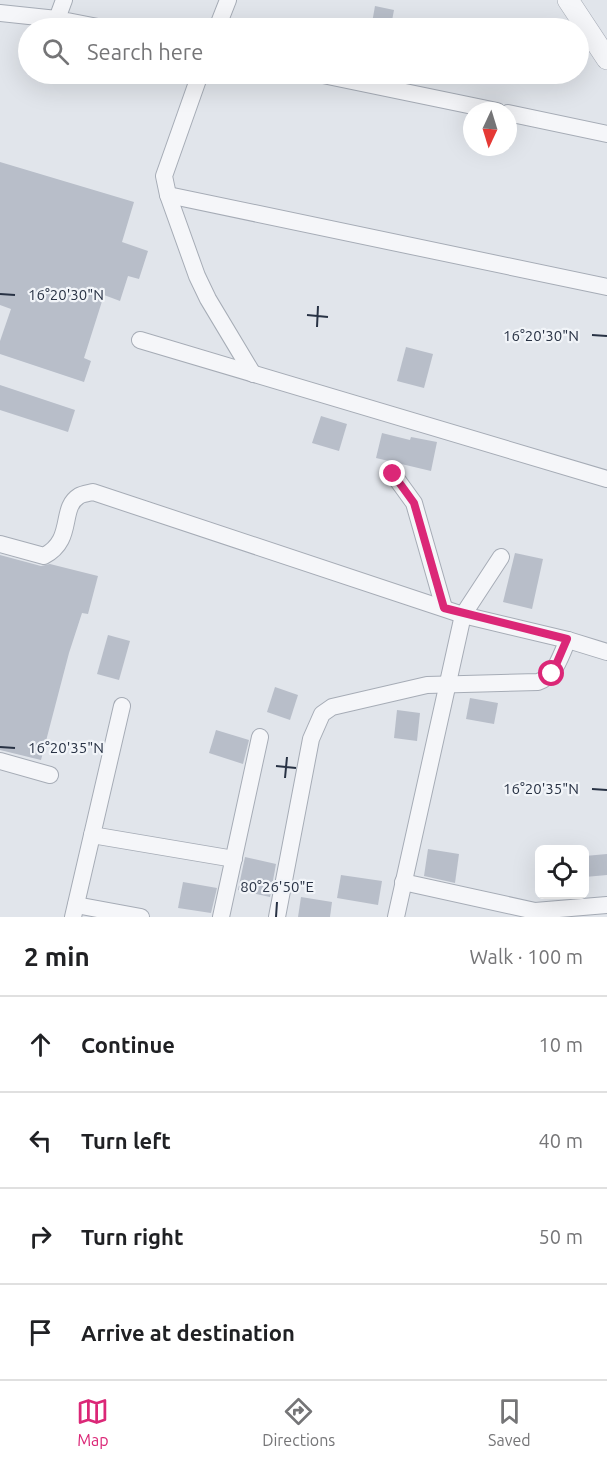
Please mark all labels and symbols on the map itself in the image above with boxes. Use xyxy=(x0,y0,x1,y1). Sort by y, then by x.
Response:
north arrow xyxy=(463,102,517,156)
text: 16°20'30"N xyxy=(28,286,104,303)
text: 16°20'30"N xyxy=(503,327,579,344)
route end xyxy=(379,460,405,486)
route start xyxy=(538,660,564,686)
text: 16°20'35"N xyxy=(28,739,104,756)
text: 16°20'35"N xyxy=(503,780,579,797)
text: 80°26'50"E xyxy=(240,878,314,895)

